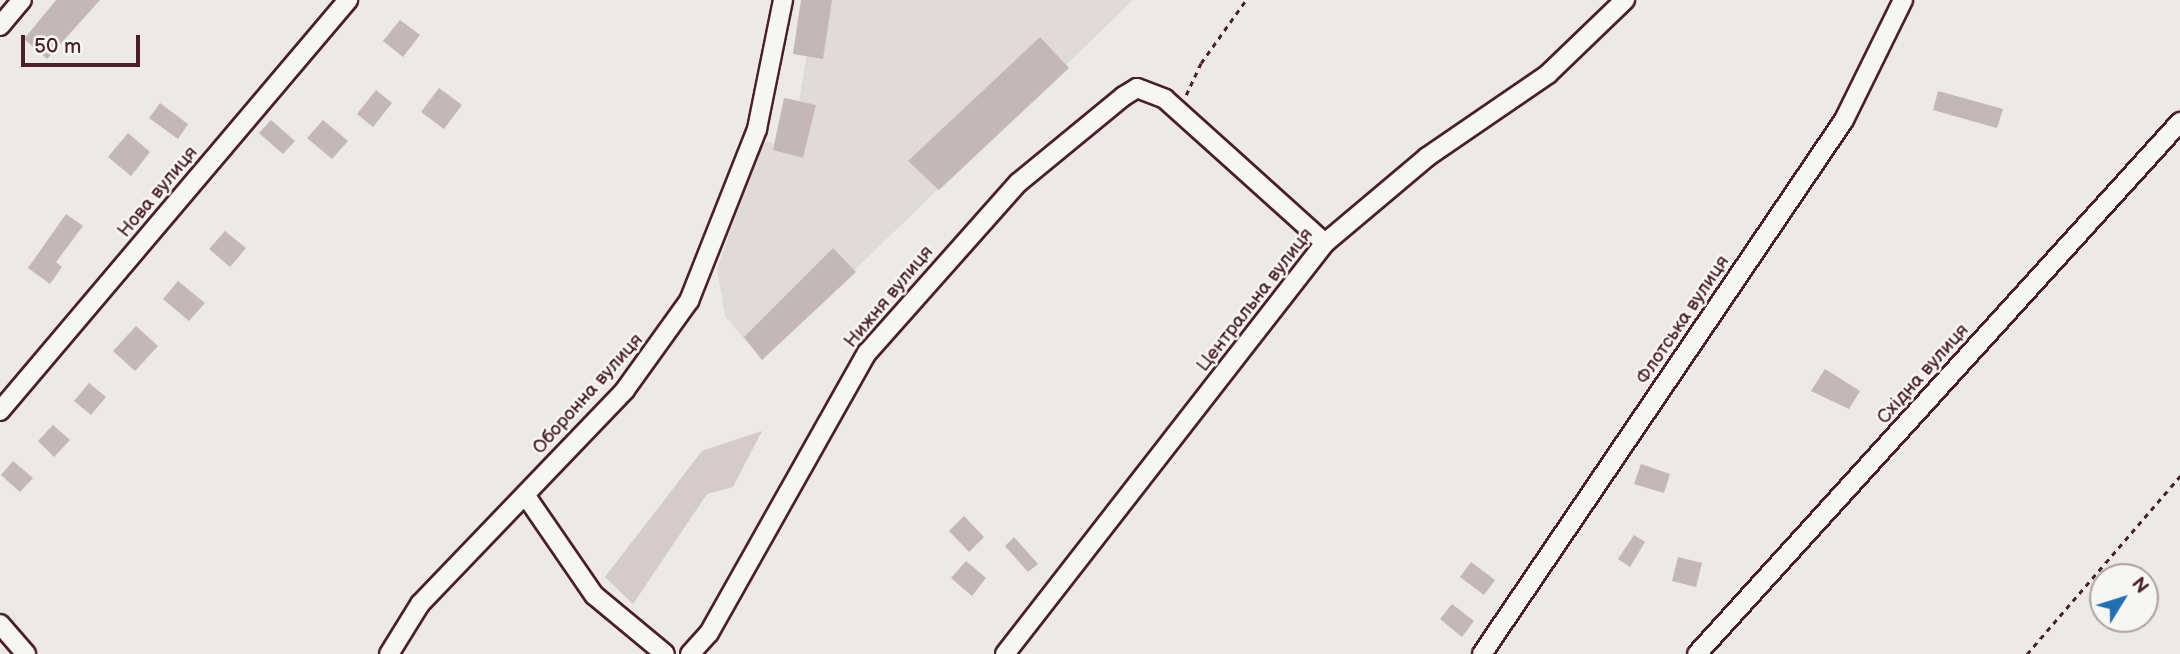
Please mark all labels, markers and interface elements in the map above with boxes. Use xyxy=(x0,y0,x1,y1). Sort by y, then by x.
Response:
scale bar xyxy=(24,21,144,65)
text: 50 m xyxy=(34,34,81,59)
street label: Нова вулиця xyxy=(113,142,203,242)
street label: Центральна вулиця xyxy=(1192,224,1318,376)
street label: Нижня вулиця xyxy=(840,241,938,353)
street label: Флотська вулиця xyxy=(1632,251,1734,389)
street label: Східна вулиця xyxy=(1872,319,1974,429)
street label: Оборонна вулиця xyxy=(528,329,648,459)
north arrow xyxy=(2089,563,2159,633)
text: N xyxy=(2126,573,2153,599)

